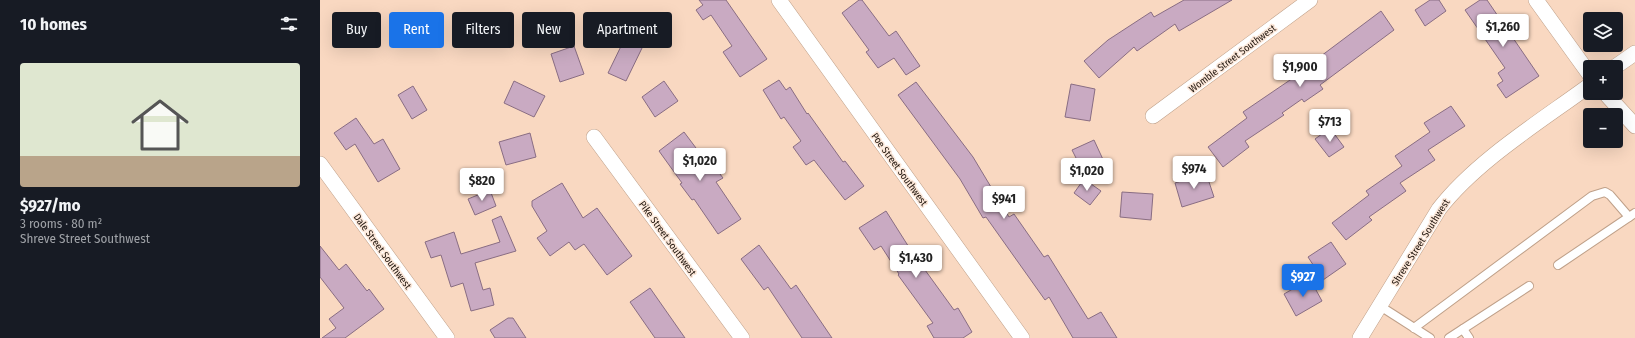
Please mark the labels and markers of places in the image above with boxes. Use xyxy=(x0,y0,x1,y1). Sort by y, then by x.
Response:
pin: $1,260 xyxy=(1470,14,1536,48)
pin: $1,900 xyxy=(1267,54,1333,88)
pin: $713 xyxy=(1306,109,1354,143)
pin: $1,020 xyxy=(667,148,733,182)
pin: $974 xyxy=(1170,156,1218,190)
pin: $1,020 xyxy=(1054,158,1120,192)
pin: $820 xyxy=(458,168,506,202)
pin: $941 xyxy=(980,186,1028,220)
pin: $1,430 xyxy=(883,245,949,279)
pin: $927 xyxy=(1279,264,1327,298)

